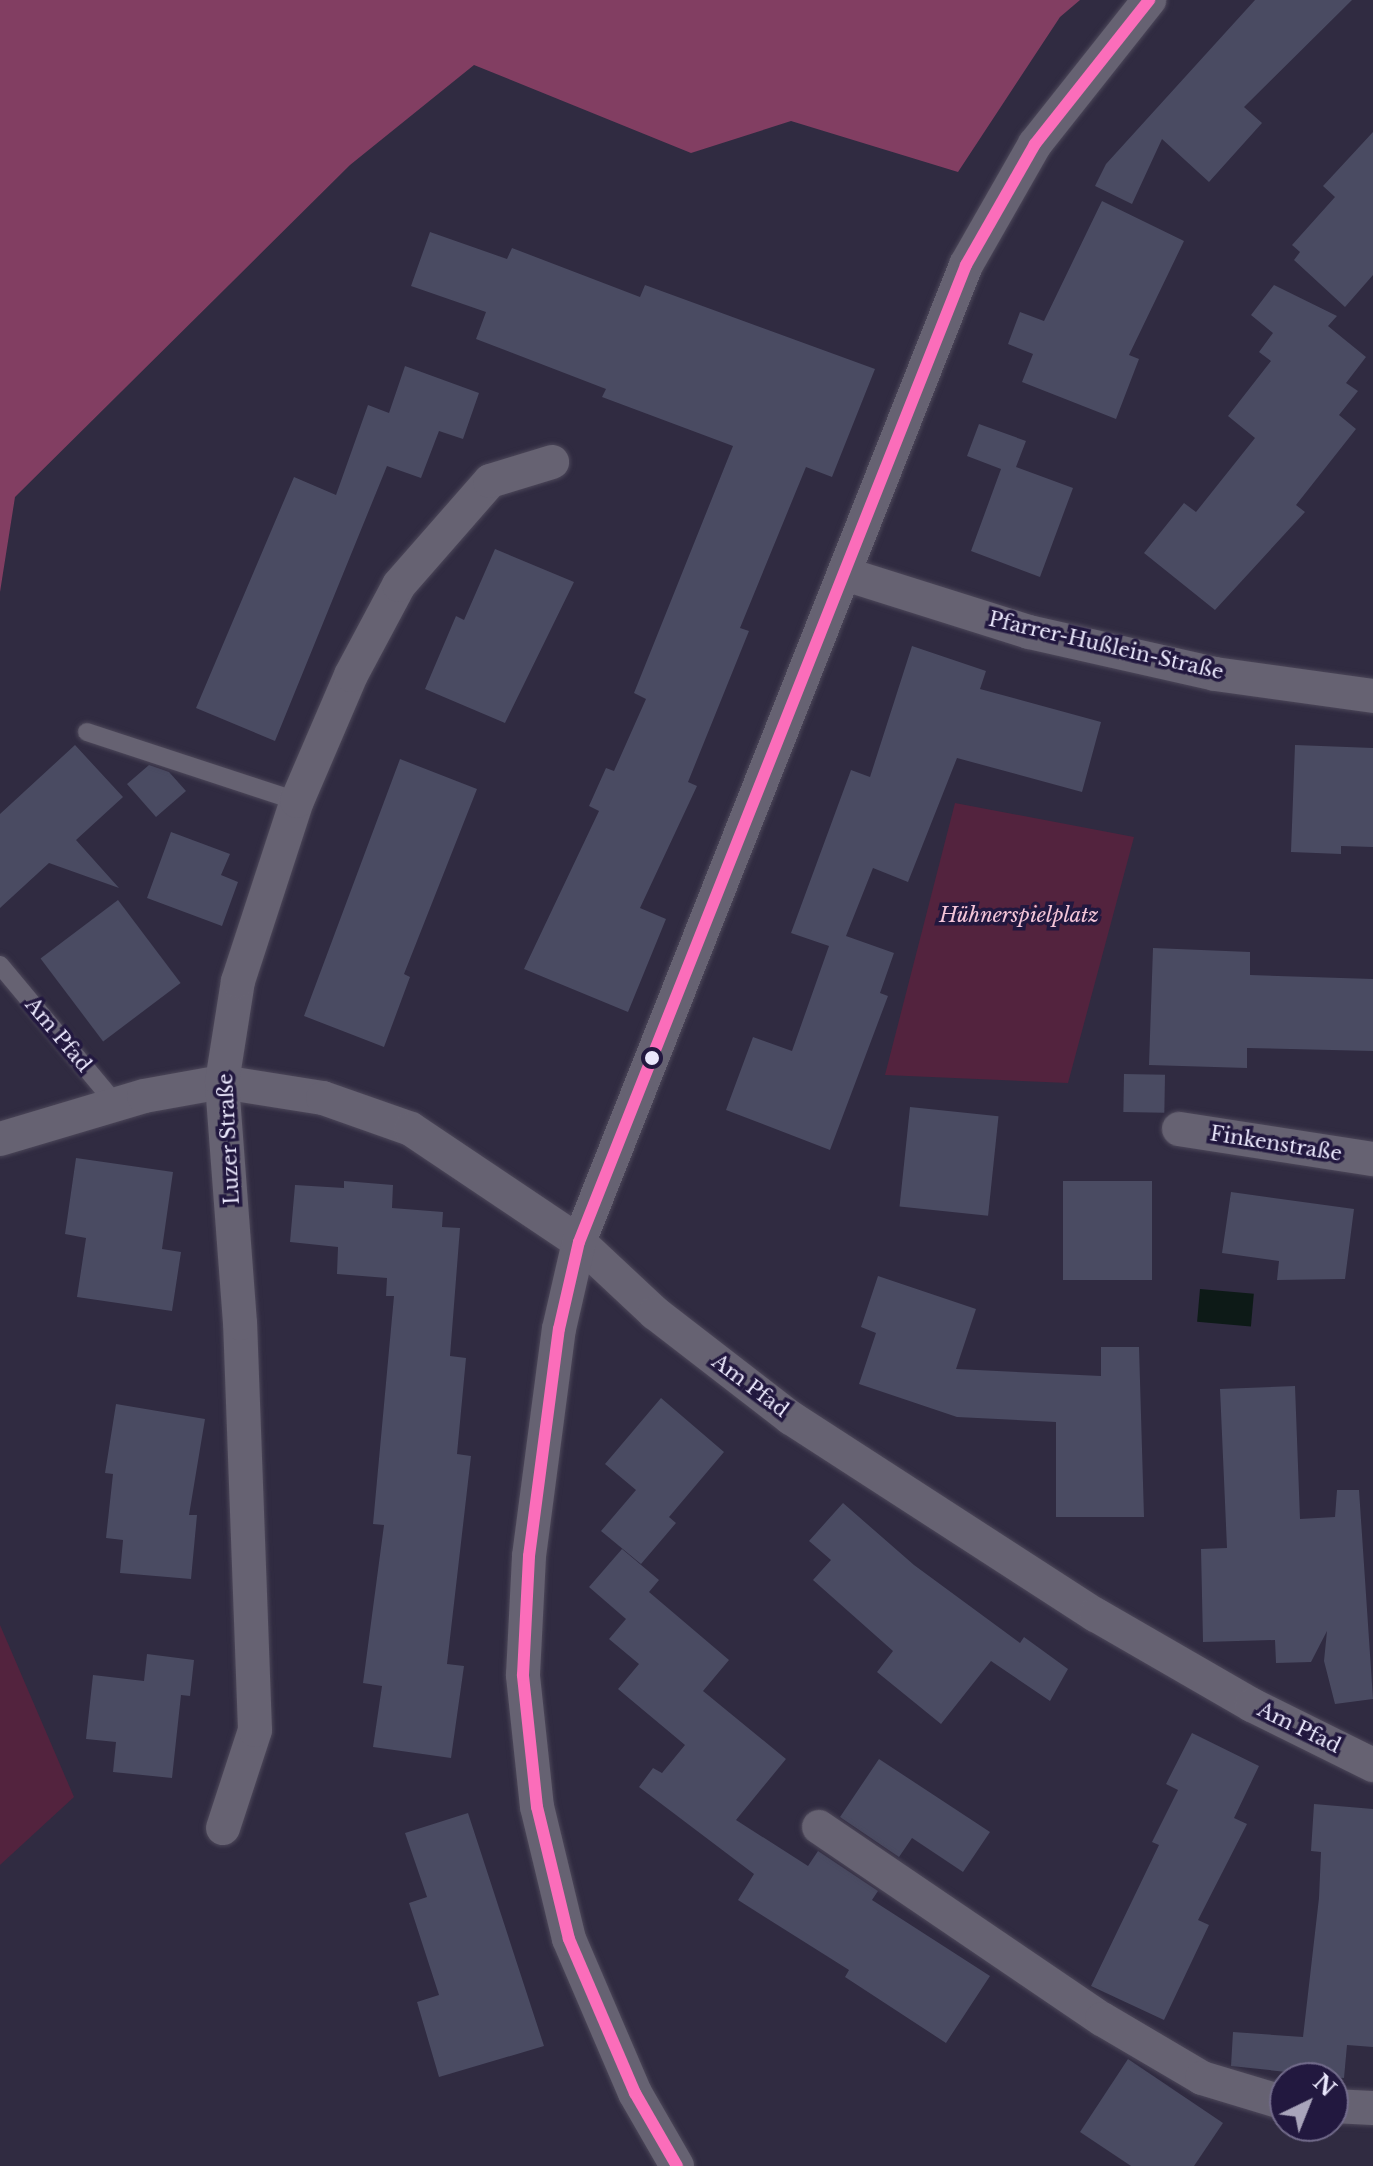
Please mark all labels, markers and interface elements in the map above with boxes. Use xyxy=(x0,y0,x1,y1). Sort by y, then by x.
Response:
street label: Pfarrer-Hußlein-Straße xyxy=(986,607,1226,685)
park label: Hühnerspielplatz xyxy=(939,903,1099,927)
street label: Am Pfad xyxy=(20,993,96,1077)
unlabelled marker xyxy=(644,1050,660,1066)
street label: Luzer Straße xyxy=(214,1073,244,1205)
street label: Finkenstraße xyxy=(1208,1122,1344,1166)
street label: Am Pfad xyxy=(707,1350,793,1422)
street label: Am Pfad xyxy=(1254,1698,1344,1758)
north arrow xyxy=(1269,2062,1349,2142)
text: N xyxy=(1308,2069,1341,2102)

